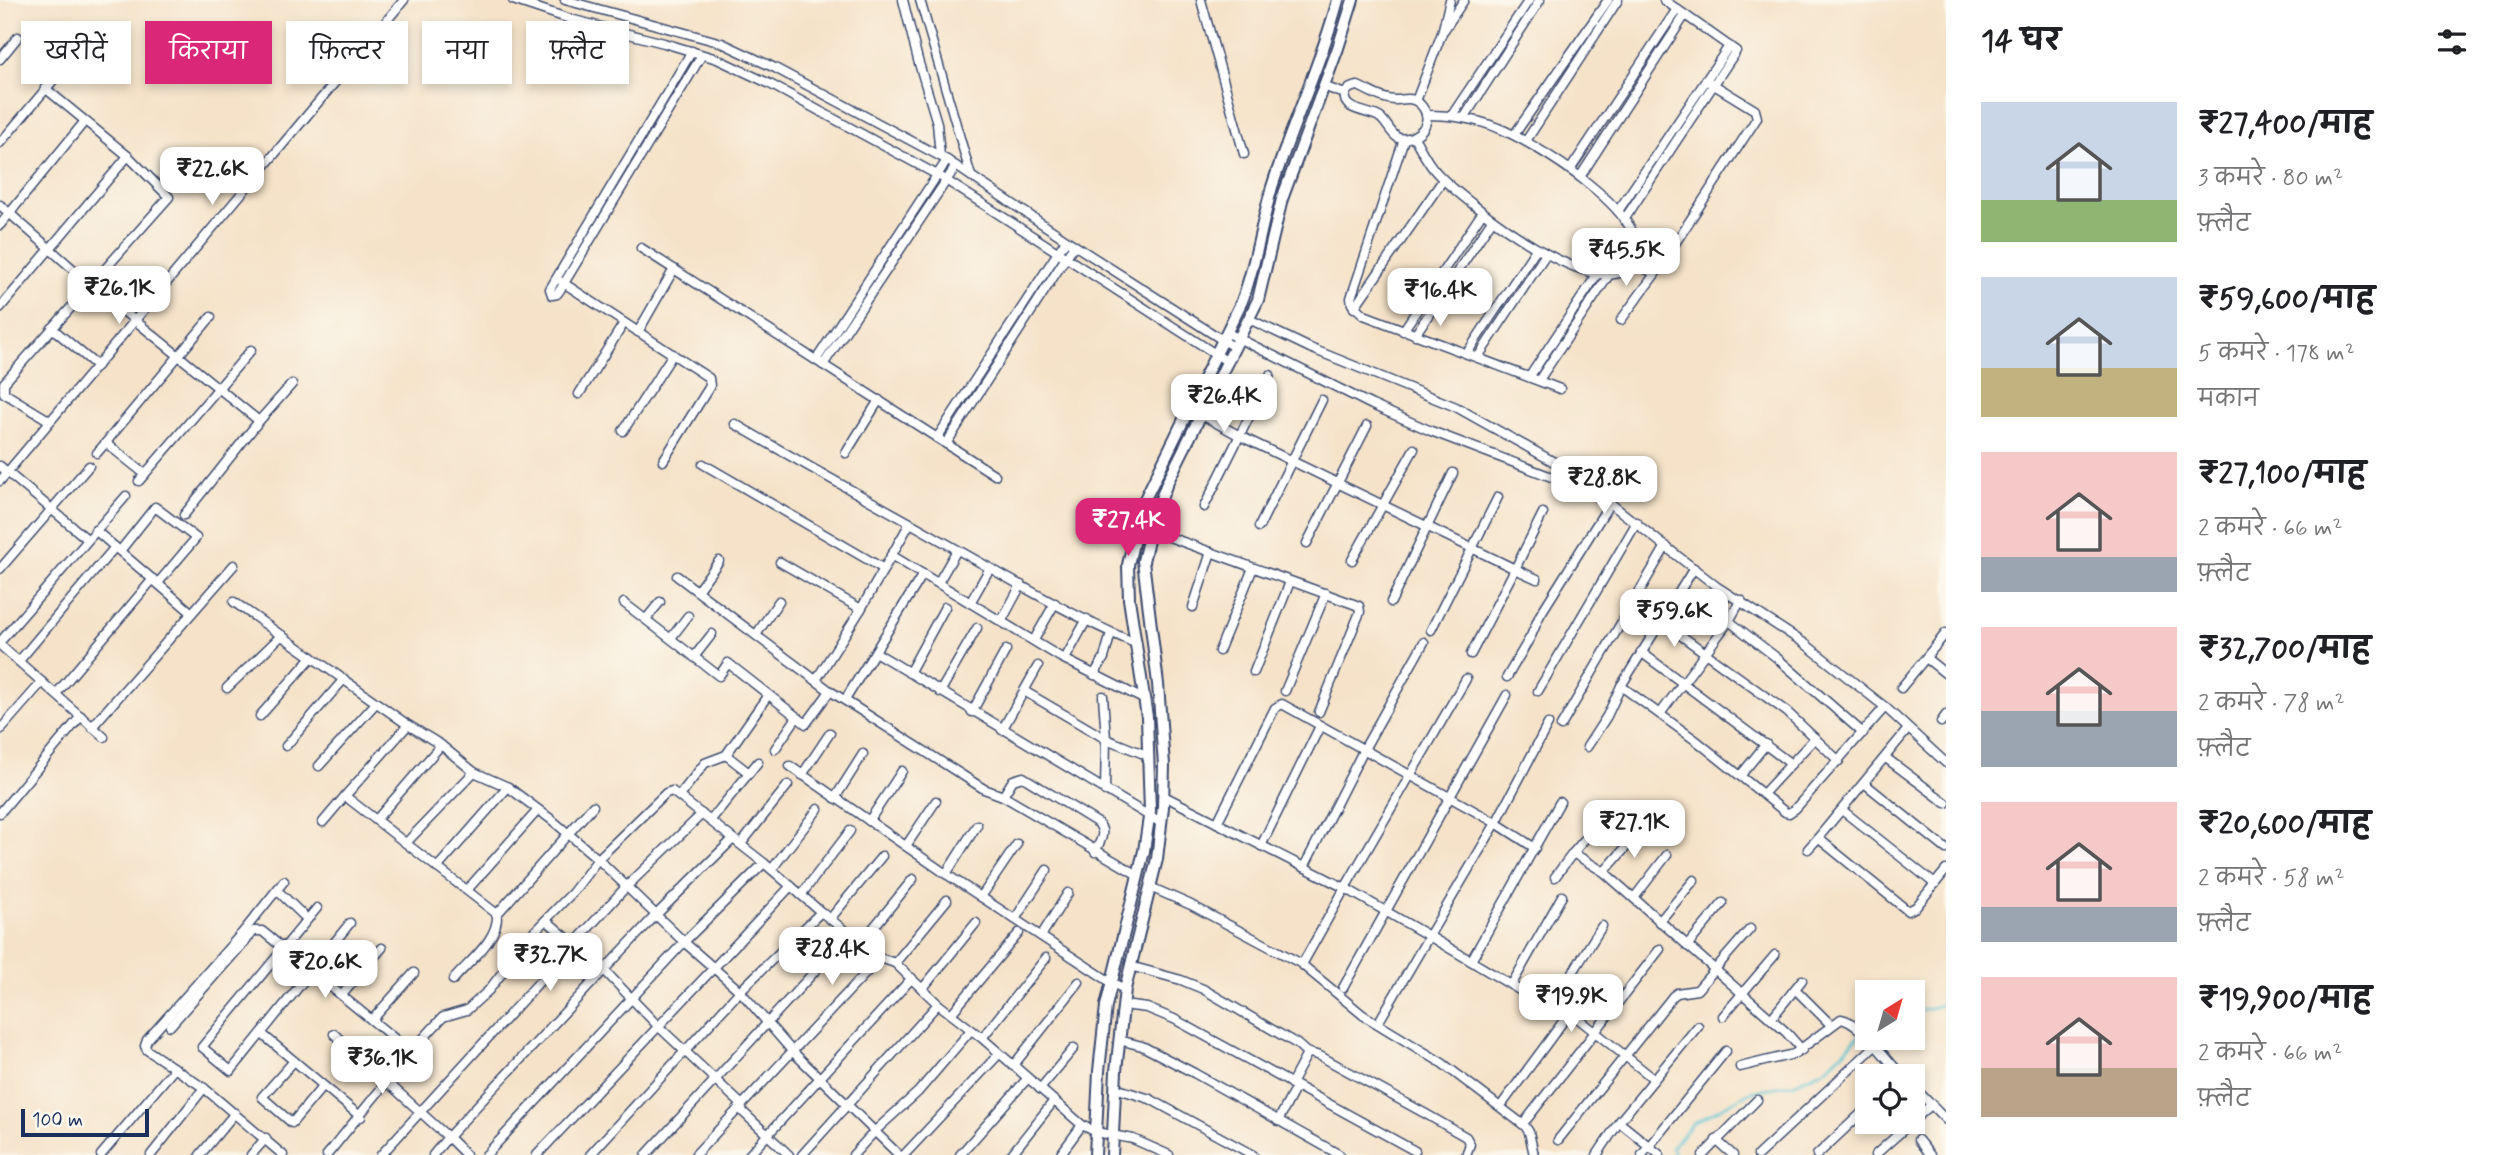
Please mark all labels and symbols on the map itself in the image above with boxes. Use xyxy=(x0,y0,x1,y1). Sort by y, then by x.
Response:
pin: ₹22.6K xyxy=(155,148,269,207)
pin: ₹45.5K xyxy=(1569,229,1683,288)
pin: ₹26.1K xyxy=(62,266,176,326)
pin: ₹16.4K xyxy=(1383,268,1497,328)
pin: ₹26.4K xyxy=(1167,374,1281,434)
pin: ₹28.8K xyxy=(1547,456,1661,516)
pin: ₹27.4K xyxy=(1071,498,1185,558)
pin: ₹59.6K xyxy=(1617,590,1731,649)
pin: ₹27.1K xyxy=(1577,800,1691,860)
pin: ₹28.4K xyxy=(775,928,889,987)
pin: ₹32.7K xyxy=(493,934,607,993)
pin: ₹20.6K xyxy=(268,940,382,1000)
pin: ₹19.9K xyxy=(1514,974,1628,1034)
north arrow xyxy=(1855,980,1925,1050)
pin: ₹36.1K xyxy=(325,1036,439,1096)
scale bar xyxy=(21,1106,149,1138)

